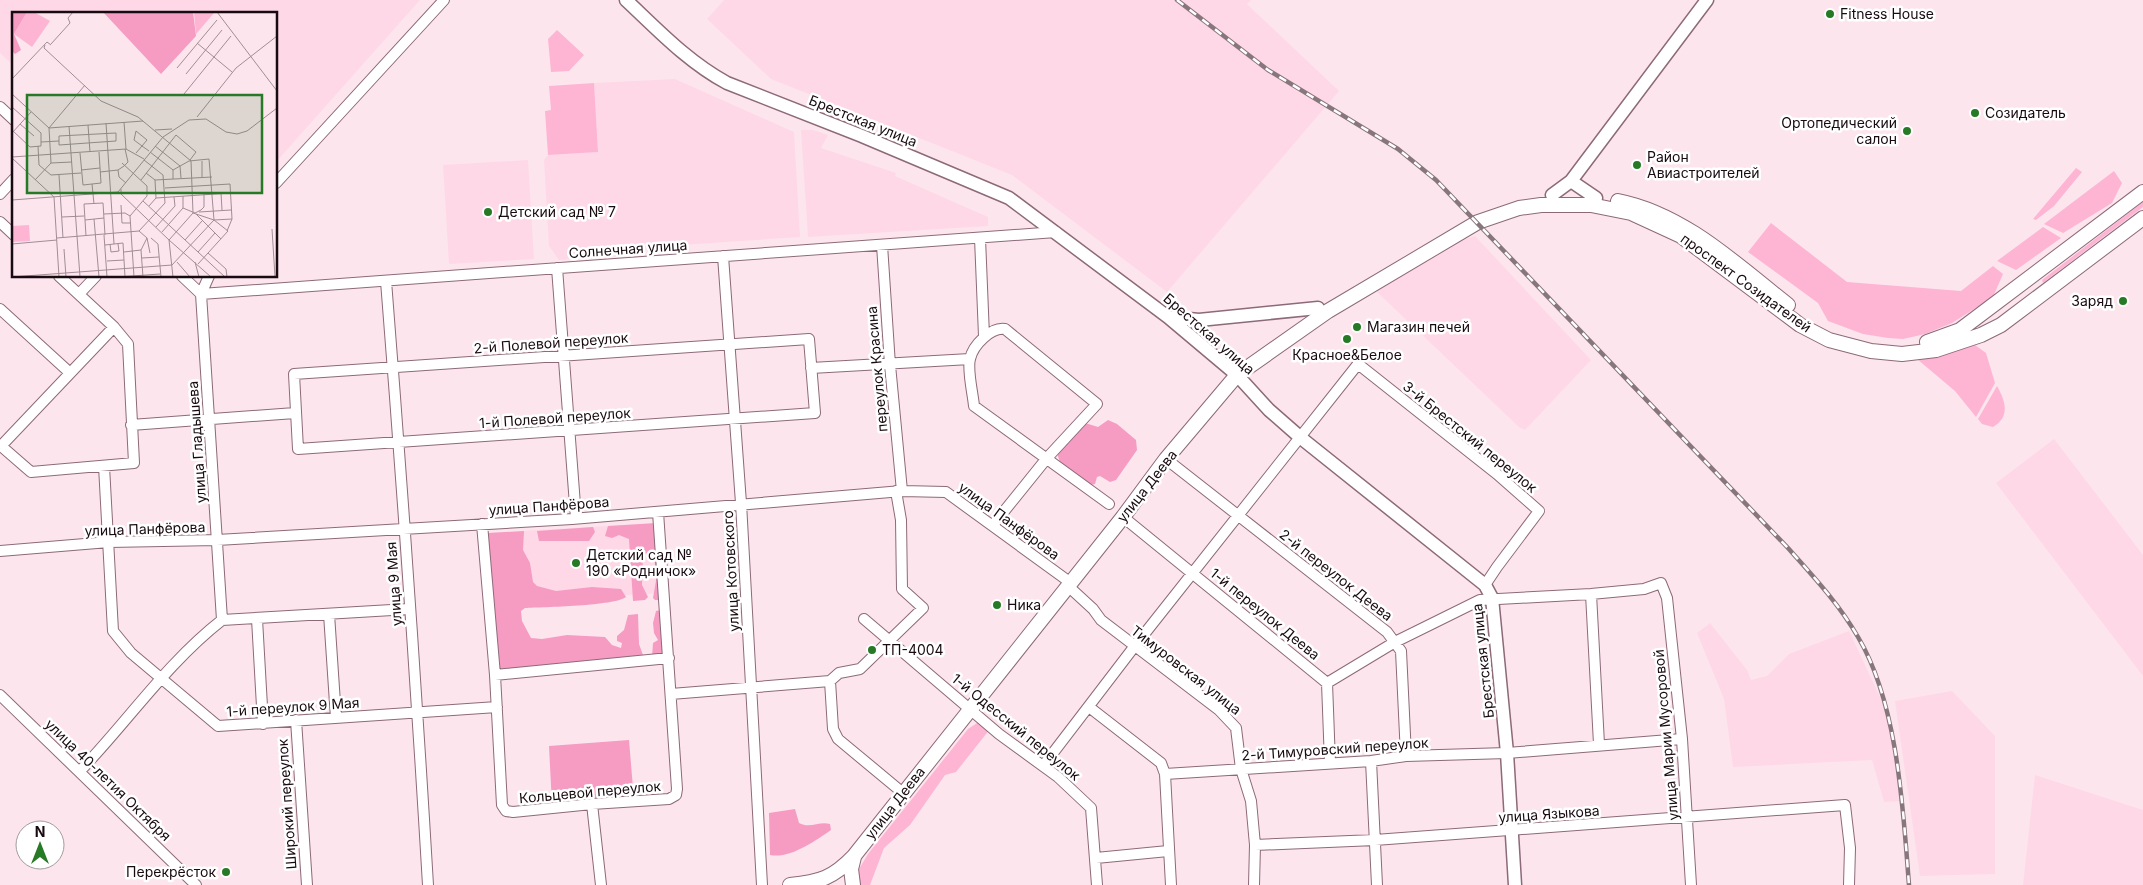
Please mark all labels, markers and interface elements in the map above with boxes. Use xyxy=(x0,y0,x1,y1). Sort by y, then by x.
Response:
place label: Fitness House xyxy=(1840,5,1934,22)
marker: Fitness House xyxy=(1824,8,1836,20)
inset map xyxy=(12,12,278,278)
street label: Брестская улица xyxy=(807,91,920,150)
place label: Созидатель xyxy=(1985,104,2066,121)
marker: Созидатель xyxy=(1969,107,1981,119)
place label: Ортопедический салон xyxy=(1781,114,1897,147)
marker: Ортопедический салон xyxy=(1901,125,1913,137)
place label: Район Авиастроителей xyxy=(1647,148,1760,181)
marker: Район Авиастроителей xyxy=(1631,159,1643,171)
place label: Детский сад № 7 xyxy=(498,203,616,220)
marker: Детский сад № 7 xyxy=(482,206,494,218)
street label: проспект Созидателей xyxy=(1678,230,1815,336)
street label: Солнечная улица xyxy=(568,236,688,261)
street label: Брестская улица xyxy=(1160,289,1258,378)
place label: Заряд xyxy=(2071,292,2113,309)
marker: Заряд xyxy=(2117,295,2129,307)
street label: переулок Красина xyxy=(863,305,890,433)
place label: Магазин печей xyxy=(1367,318,1470,335)
marker: Магазин печей xyxy=(1351,321,1363,333)
street label: 2-й Полевой переулок xyxy=(473,329,629,356)
marker: Красное&Белое xyxy=(1341,333,1353,345)
place label: Красное&Белое xyxy=(1292,346,1402,363)
street label: 3-й Брестский переулок xyxy=(1400,377,1541,496)
street label: улица Гладышева xyxy=(184,380,209,504)
street label: 1-й Полевой переулок xyxy=(479,404,632,431)
street label: улица Деева xyxy=(1113,446,1180,525)
street label: улица Панфёрова xyxy=(955,478,1063,563)
street label: улица Панфёрова xyxy=(488,493,610,518)
street label: улица Котовского xyxy=(719,510,742,632)
street label: улица Панфёрова xyxy=(84,518,206,539)
street label: 2-й переулок Деева xyxy=(1276,525,1396,624)
street label: улица 9 Мая xyxy=(382,541,405,627)
place label: Детский сад № 190 «Родничок» xyxy=(586,546,696,579)
marker: Детский сад № 190 «Родничок» xyxy=(570,557,582,569)
street label: 1-й переулок Деева xyxy=(1207,564,1324,663)
place label: Ника xyxy=(1007,596,1041,613)
marker: Ника xyxy=(991,599,1003,611)
street label: Брестская улица xyxy=(1468,603,1497,719)
street label: Тимуровская улица xyxy=(1128,621,1245,718)
place label: ТП-4004 xyxy=(882,641,944,658)
marker: ТП-4004 xyxy=(866,644,878,656)
street label: улица Марии Мусоровой xyxy=(1650,649,1681,821)
street label: 1-й Одесский переулок xyxy=(949,670,1084,784)
street label: 1-й переулок 9 Мая xyxy=(226,693,360,720)
street label: улица 40-летия Октября xyxy=(42,715,175,844)
street label: 2-й Тимуровский переулок xyxy=(1241,733,1429,764)
street label: Широкий переулок xyxy=(273,738,300,870)
street label: улица Деева xyxy=(861,763,928,842)
street label: Кольцевой переулок xyxy=(518,777,662,806)
street label: улица Языкова xyxy=(1498,801,1600,826)
north arrow xyxy=(15,820,65,870)
text: N xyxy=(35,823,45,840)
place label: Перекрёсток xyxy=(126,863,216,880)
marker: Перекрёсток xyxy=(220,866,232,878)

